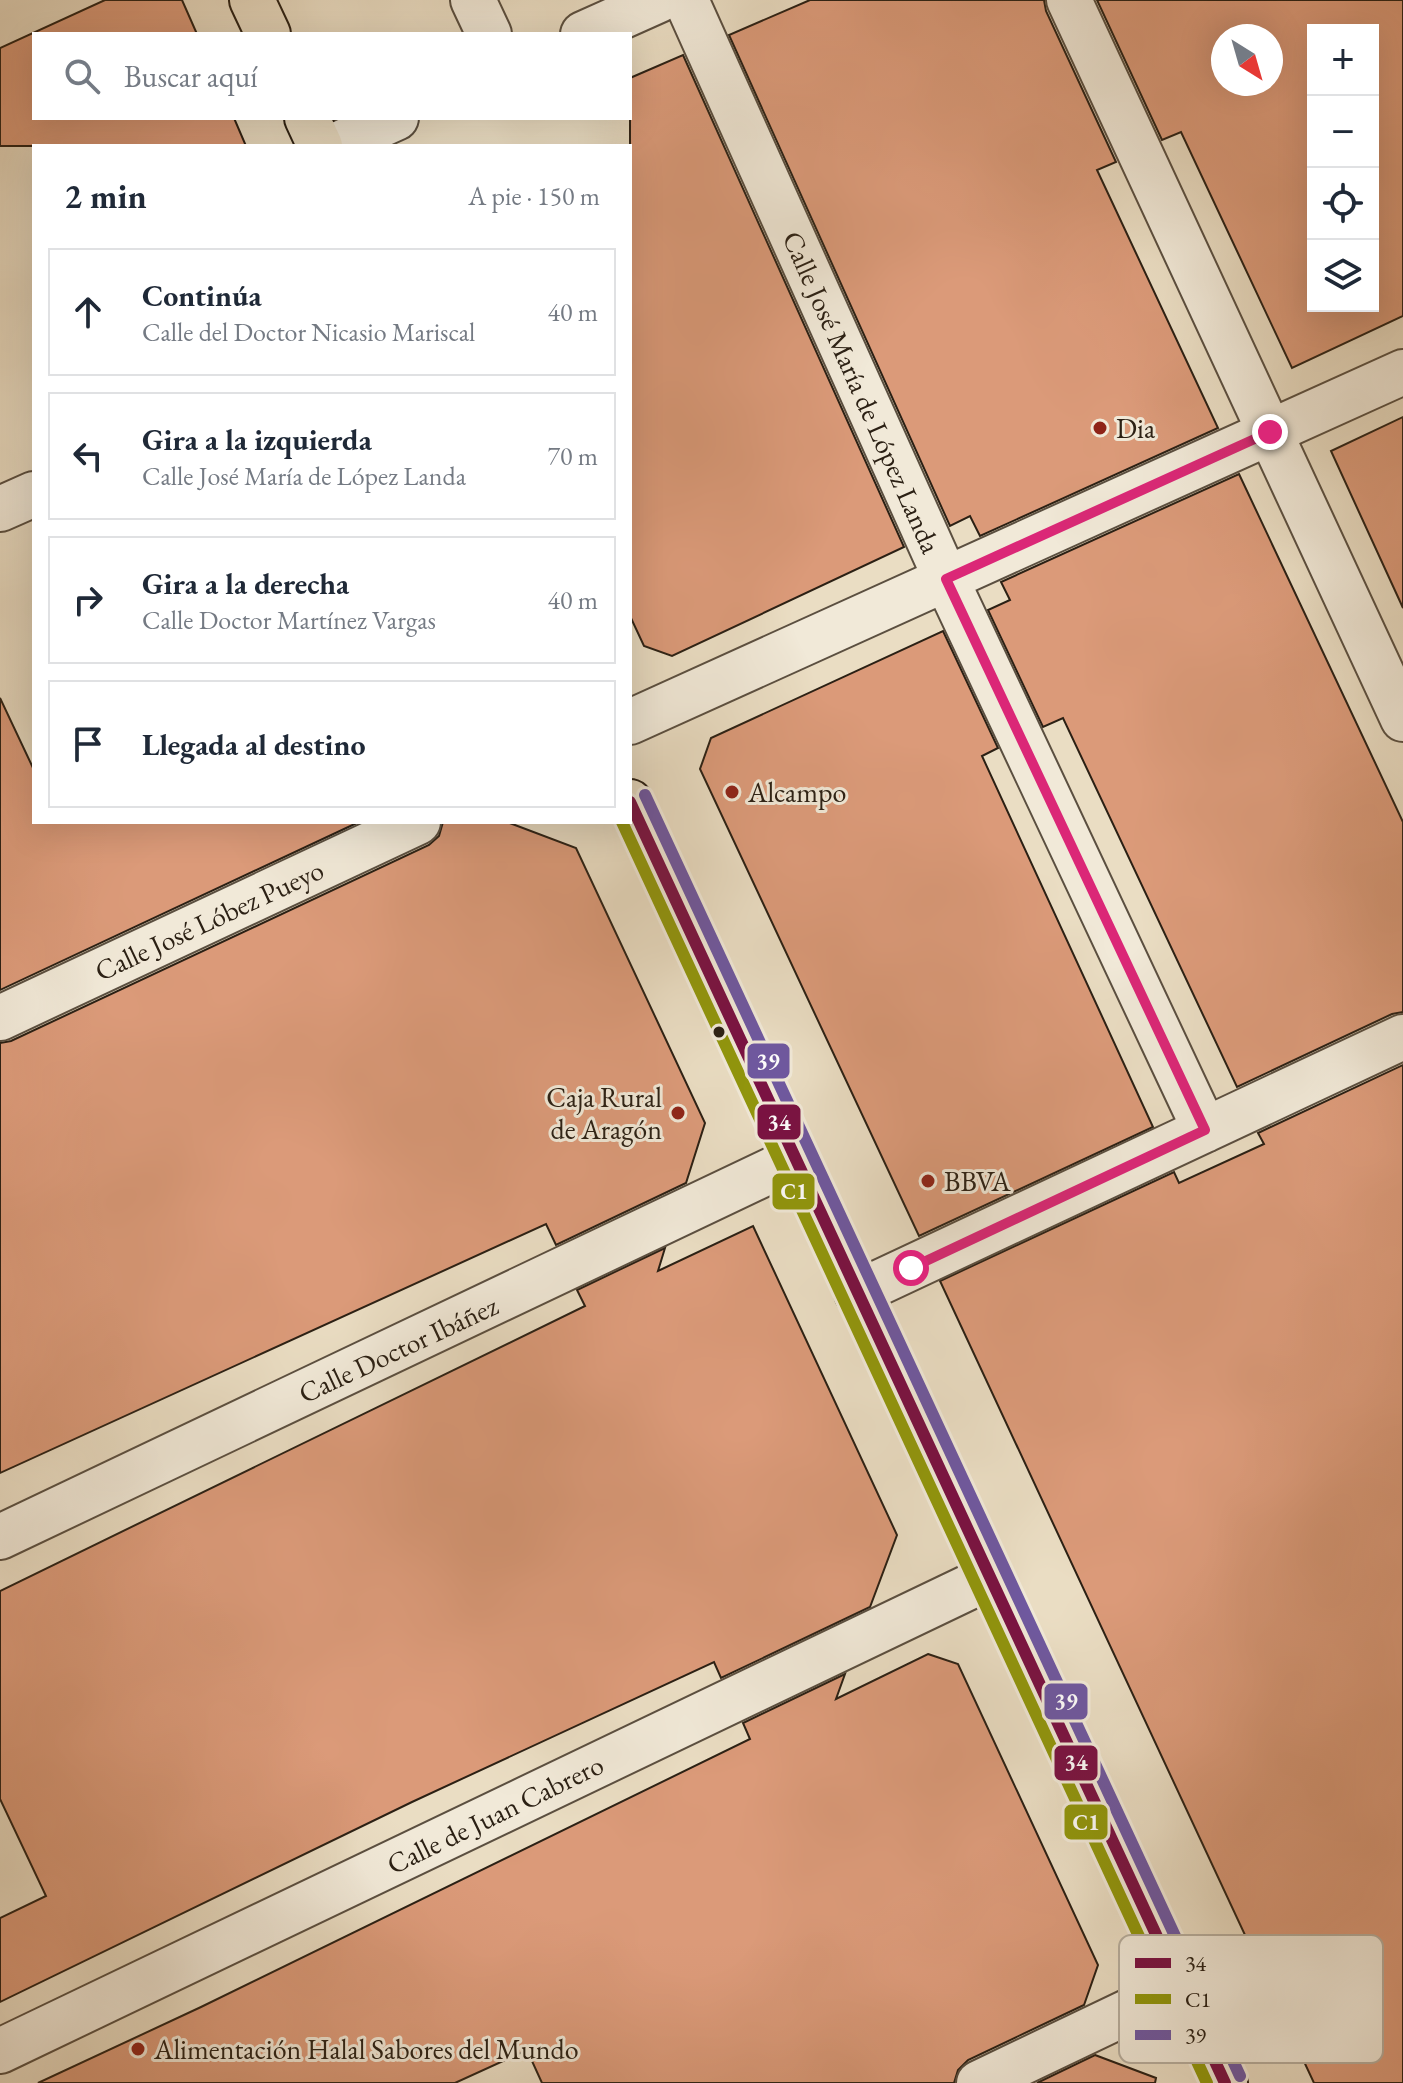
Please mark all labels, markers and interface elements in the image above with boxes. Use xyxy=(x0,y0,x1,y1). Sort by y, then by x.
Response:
north arrow xyxy=(1211,24,1283,96)
map controls xyxy=(1307,24,1379,312)
button: + xyxy=(1307,24,1379,96)
search box xyxy=(32,32,632,120)
icon: search xyxy=(60,54,104,98)
text: Buscar aquí xyxy=(124,57,258,96)
button: − xyxy=(1307,96,1379,168)
button: locate xyxy=(1307,168,1379,240)
text: 2 min xyxy=(64,174,147,218)
text: A pie · 150 m xyxy=(468,179,600,213)
street label: Calle José María de López Landa xyxy=(775,225,950,559)
button: layers xyxy=(1307,240,1379,312)
text: Continúa xyxy=(142,276,262,315)
icon: ahead xyxy=(66,290,110,334)
text: 40 m xyxy=(548,295,598,329)
text: Calle del Doctor Nicasio Mariscal xyxy=(142,315,475,349)
place label: Dia xyxy=(1116,410,1156,446)
route end xyxy=(1252,414,1288,450)
marker: Dia xyxy=(1091,419,1109,437)
text: Gira a la izquierda xyxy=(142,420,372,459)
icon: left xyxy=(66,434,110,478)
text: 70 m xyxy=(548,439,598,473)
text: Calle José María de López Landa xyxy=(142,459,466,493)
text: Gira a la derecha xyxy=(142,564,349,603)
icon: right xyxy=(66,578,110,622)
text: 40 m xyxy=(548,583,598,617)
text: Calle Doctor Martínez Vargas xyxy=(142,603,436,637)
icon: arrive xyxy=(66,722,110,766)
text: Llegada al destino xyxy=(142,725,366,764)
place label: Alcampo xyxy=(747,774,846,810)
marker: Alcampo xyxy=(723,783,741,801)
street label: Calle José Lóbez Pueyo xyxy=(89,851,329,989)
unlabelled marker xyxy=(711,1024,727,1040)
line badge: 39 xyxy=(746,1042,791,1080)
text: 39 xyxy=(756,1047,780,1076)
place label: Caja Rural de Aragón xyxy=(546,1079,662,1147)
line badge: 34 xyxy=(756,1103,802,1141)
marker: Caja Rural de Aragón xyxy=(669,1104,687,1122)
text: 34 xyxy=(767,1108,791,1137)
place label: BBVA xyxy=(944,1163,1011,1199)
line badge: C1 xyxy=(771,1172,816,1211)
marker: BBVA xyxy=(919,1172,937,1190)
text: C1 xyxy=(780,1177,808,1206)
route start xyxy=(893,1250,929,1286)
street label: Calle Doctor Ibáñez xyxy=(293,1287,504,1411)
line badge: 39 xyxy=(1043,1682,1089,1721)
text: 39 xyxy=(1054,1687,1078,1716)
line badge: 34 xyxy=(1053,1744,1099,1782)
street label: Calle de Juan Cabrero xyxy=(381,1746,609,1882)
text: 34 xyxy=(1064,1748,1088,1777)
line badge: C1 xyxy=(1063,1803,1109,1841)
text: C1 xyxy=(1072,1808,1100,1837)
legend xyxy=(1119,1935,1383,2063)
text: 34 xyxy=(1185,1949,1207,1978)
text: C1 xyxy=(1185,1985,1211,2014)
text: 39 xyxy=(1185,2021,1207,2050)
place label: Alimentación Halal Sabores del Mundo xyxy=(153,2031,579,2067)
marker: Alimentación Halal Sabores del Mundo xyxy=(129,2040,147,2058)

